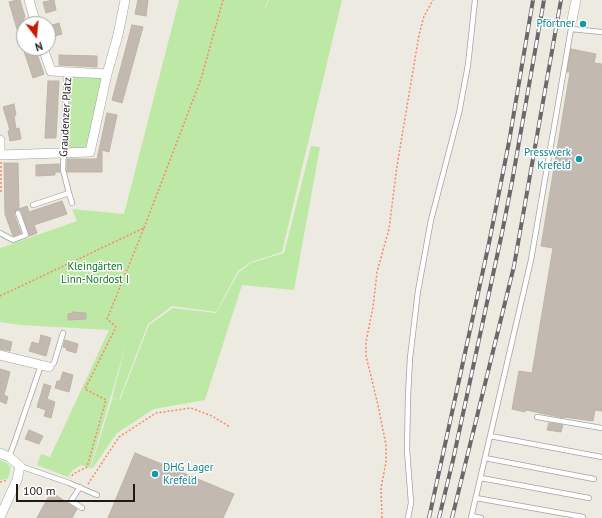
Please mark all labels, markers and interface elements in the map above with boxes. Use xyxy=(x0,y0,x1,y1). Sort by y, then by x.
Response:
north arrow xyxy=(16,16,56,56)
place label: Pförtner xyxy=(536,17,575,31)
marker: Pförtner xyxy=(578,19,588,29)
text: N xyxy=(34,39,44,54)
street label: Graudenzer Platz xyxy=(57,77,75,157)
place label: Presswerk Krefeld xyxy=(524,146,571,172)
marker: Presswerk Krefeld xyxy=(574,154,584,164)
park label: Kleingärten Linn-Nordost I xyxy=(61,260,129,286)
place label: DHG Lager Krefeld xyxy=(163,461,213,487)
marker: DHG Lager Krefeld xyxy=(150,469,160,479)
scale bar xyxy=(18,476,137,502)
text: 100 m xyxy=(23,483,56,498)

